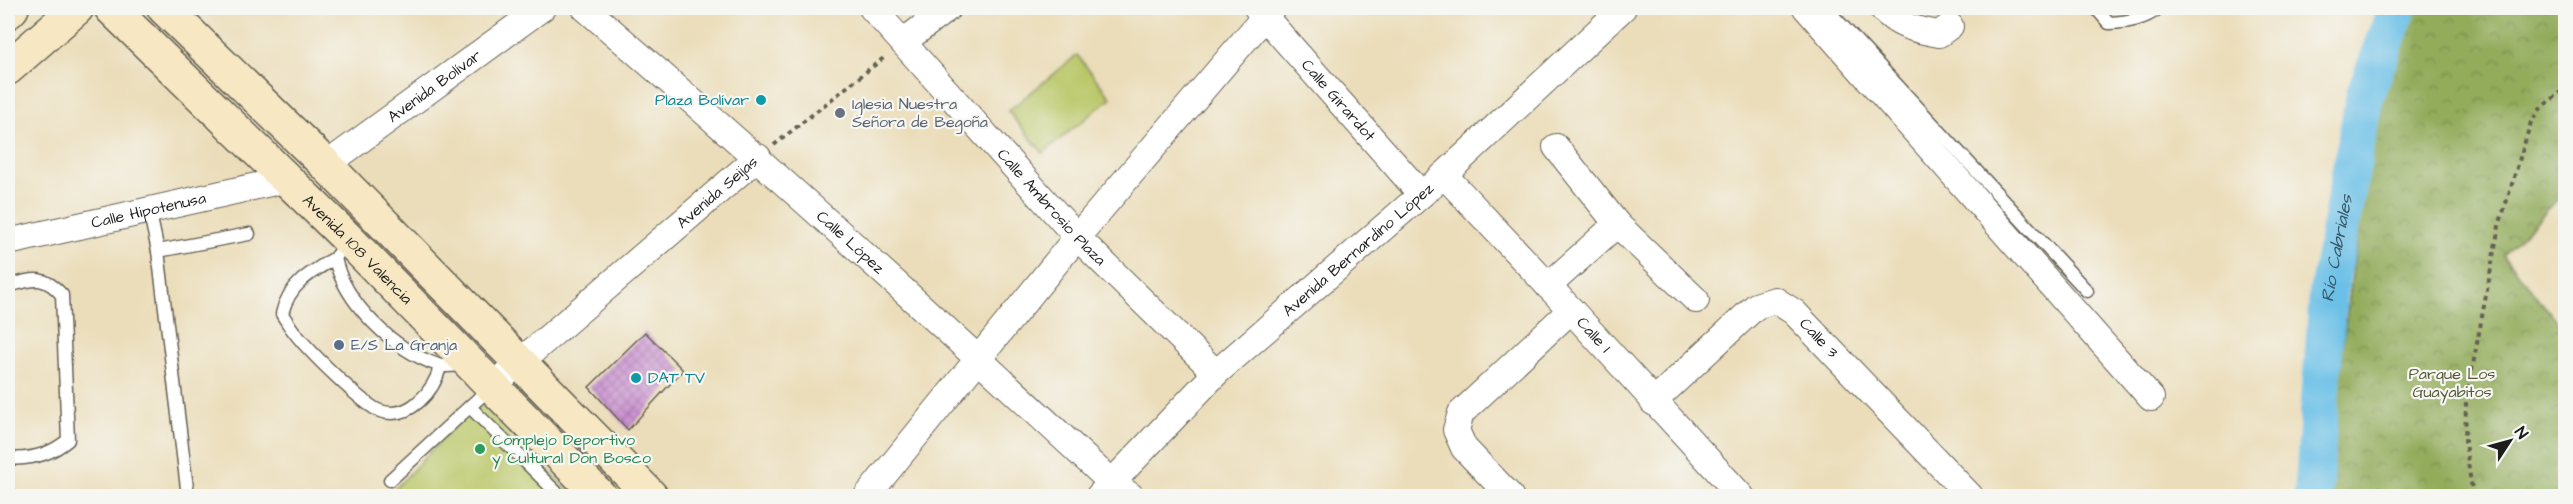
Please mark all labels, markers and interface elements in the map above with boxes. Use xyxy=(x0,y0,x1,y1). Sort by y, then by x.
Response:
street label: Avenida Bolívar xyxy=(383,45,486,128)
street label: Calle Girardot xyxy=(1296,55,1381,146)
place label: Plaza Bolívar xyxy=(655,89,749,111)
marker: Plaza Bolívar xyxy=(754,93,768,107)
place label: Iglesia Nuestra Señora de Begoña xyxy=(852,93,988,134)
marker: Iglesia Nuestra Señora de Begoña xyxy=(833,106,847,120)
street label: Calle Ambrosio Plaza xyxy=(992,144,1111,270)
street label: Avenida Seijas xyxy=(672,151,762,233)
street label: Avenida Bernardino López xyxy=(1278,178,1439,321)
street label: Calle Hipotenusa xyxy=(89,187,208,234)
street label: Avenida 108 Valencia xyxy=(298,189,417,309)
water label: Río Cabriales xyxy=(2315,192,2359,303)
street label: Calle López xyxy=(811,206,889,279)
street label: Calle 1 xyxy=(1572,312,1616,358)
street label: Calle 3 xyxy=(1794,313,1843,363)
place label: E/S La Granja xyxy=(351,334,457,356)
marker: E/S La Granja xyxy=(332,338,346,352)
park label: Parque Los Guayabitos xyxy=(2409,363,2495,404)
place label: DAT TV xyxy=(648,367,705,389)
marker: DAT TV xyxy=(629,371,643,385)
north arrow xyxy=(2480,411,2540,471)
text: N xyxy=(2509,422,2533,443)
place label: Complejo Deportivo y Cultural Don Bosco xyxy=(492,429,651,470)
marker: Complejo Deportivo y Cultural Don Bosco xyxy=(473,442,487,456)

